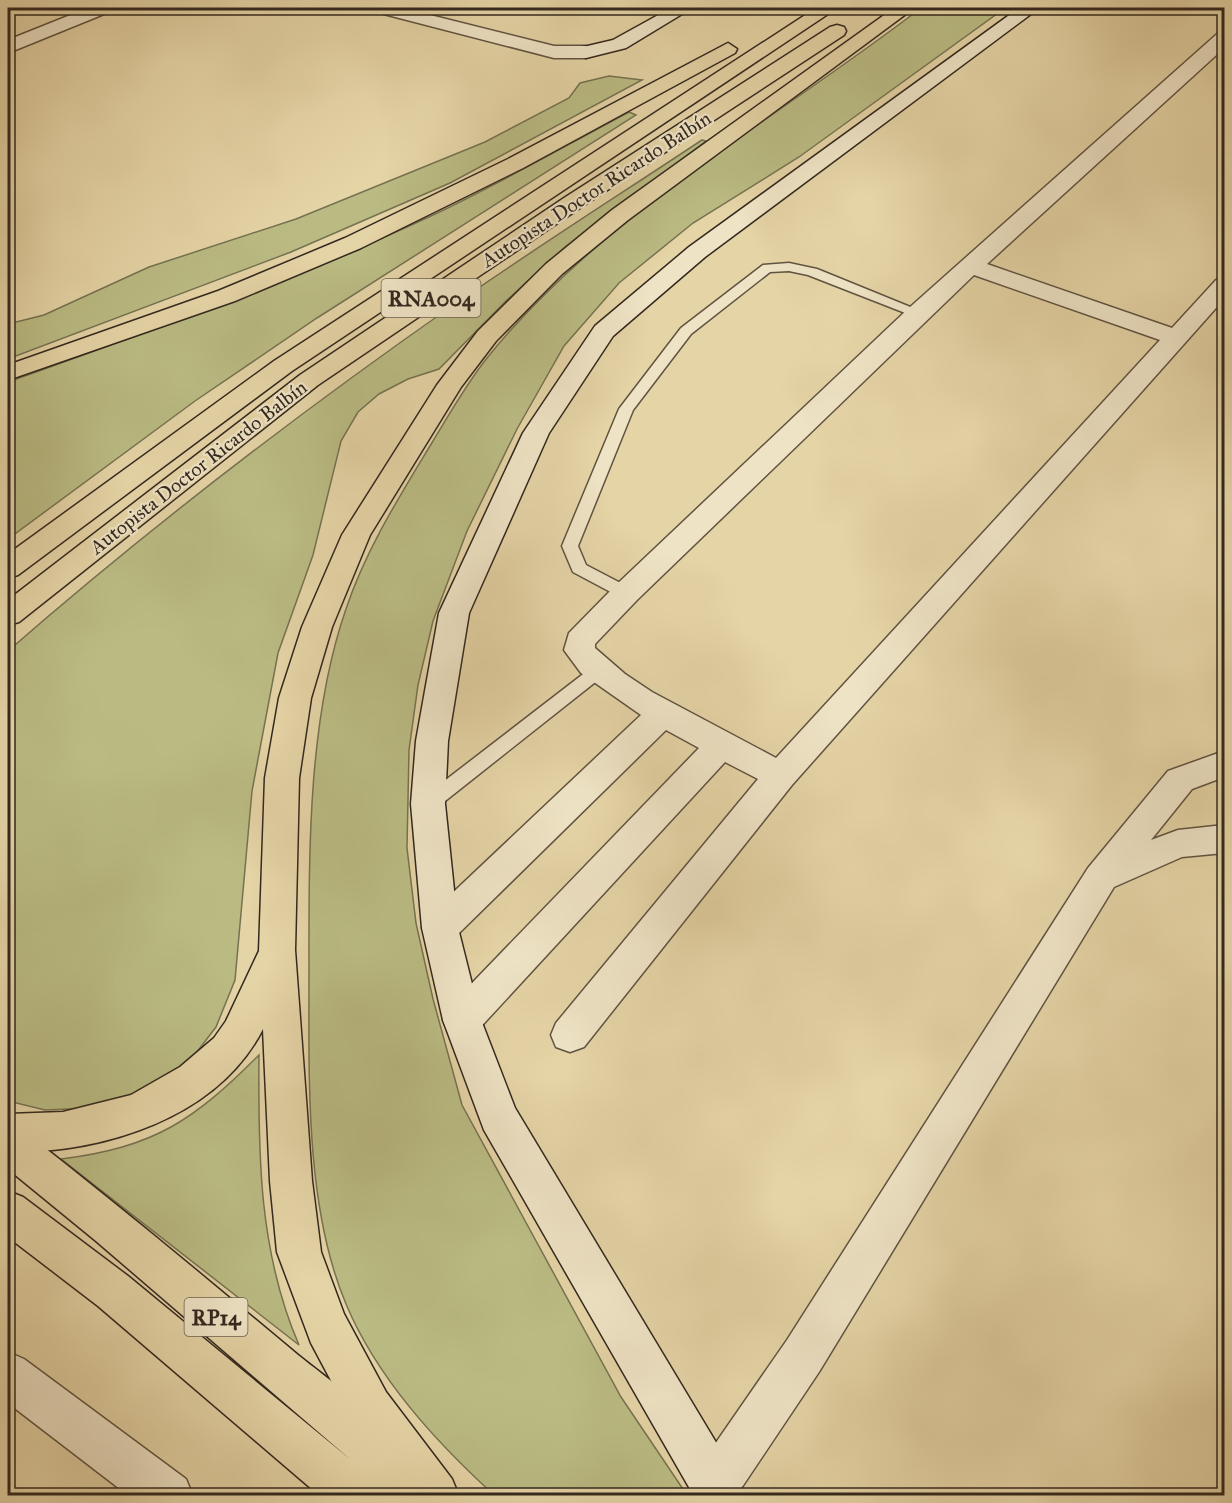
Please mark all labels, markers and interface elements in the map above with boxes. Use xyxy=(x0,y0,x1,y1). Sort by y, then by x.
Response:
street label: Autopista Doctor Ricardo Balbín xyxy=(476,106,715,273)
road number: RNA004 xyxy=(382,279,480,317)
street label: Autopista Doctor Ricardo Balbín xyxy=(84,375,311,560)
road number: RP14 xyxy=(184,1298,248,1336)

